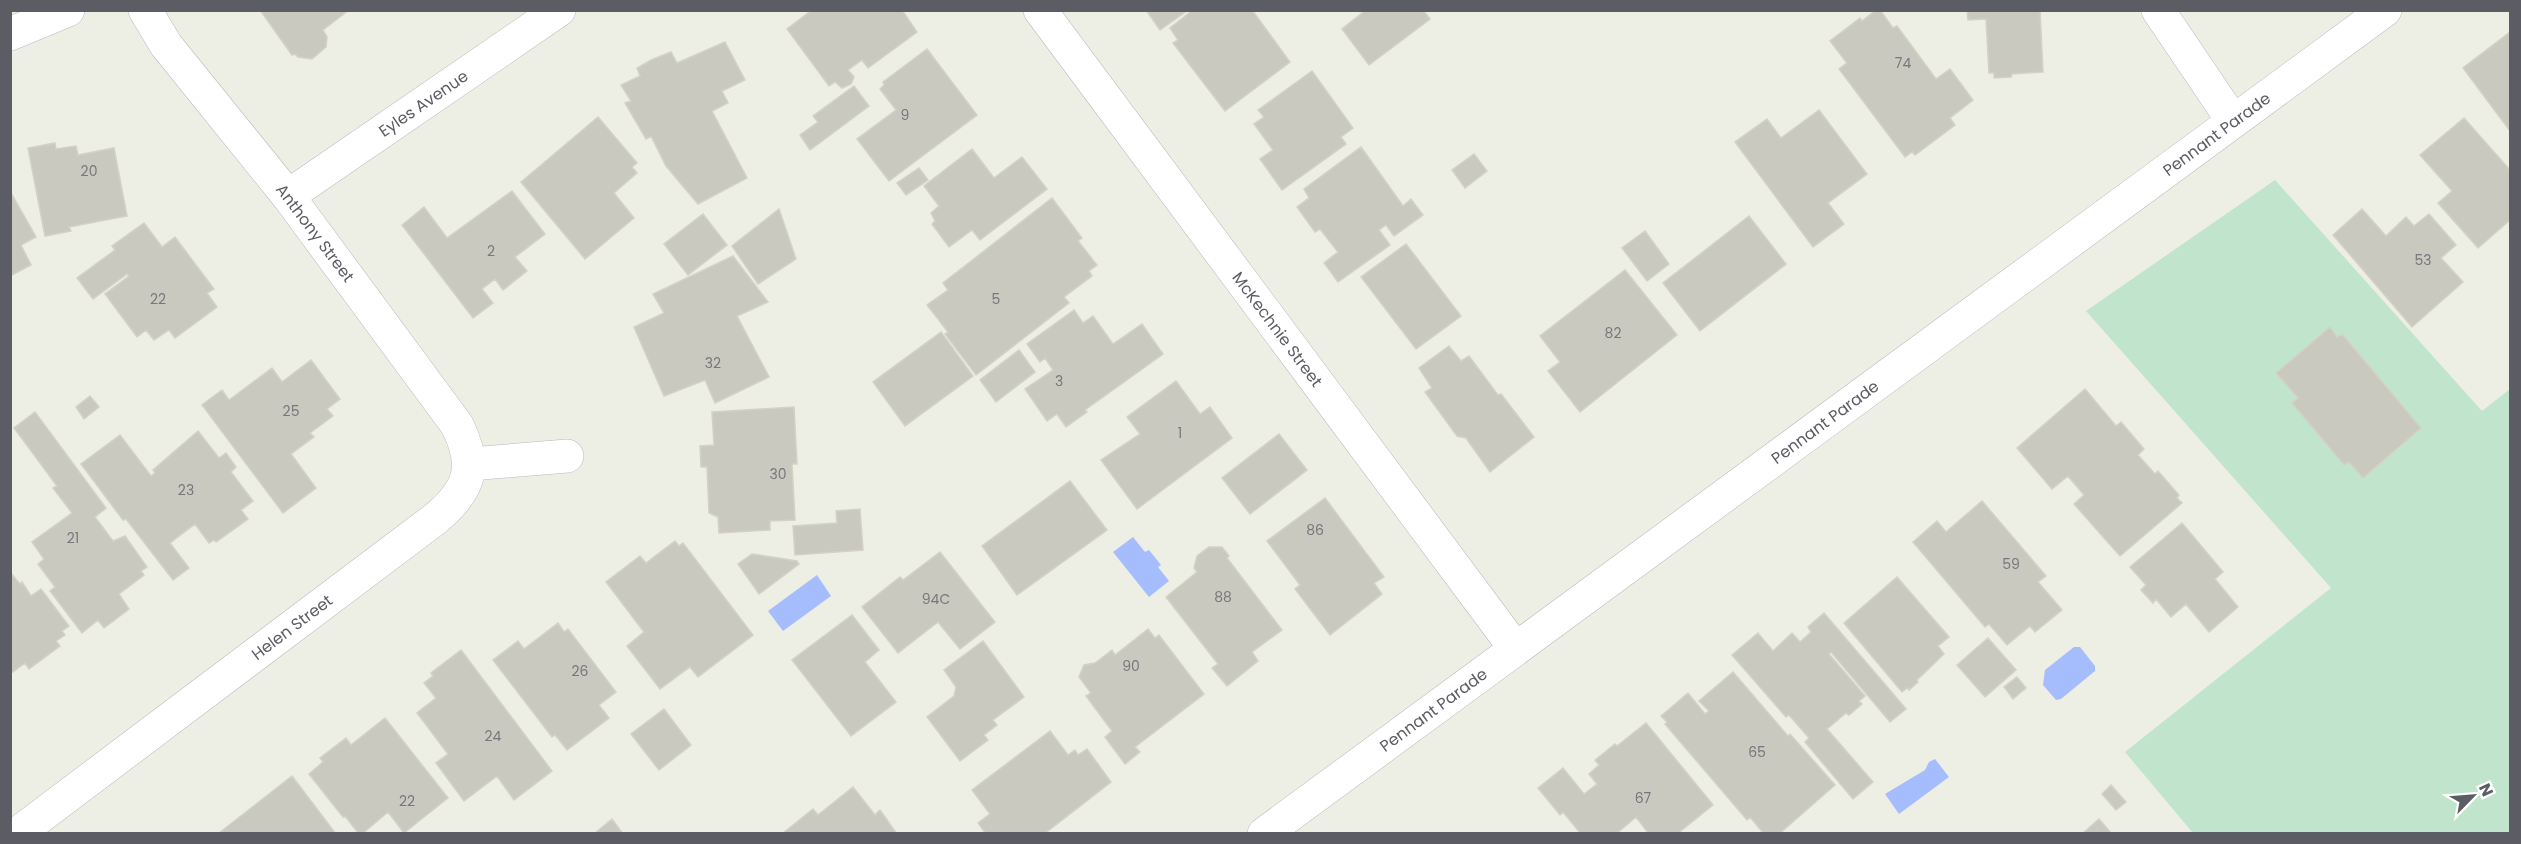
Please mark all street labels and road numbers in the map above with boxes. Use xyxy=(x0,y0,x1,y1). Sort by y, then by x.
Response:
street label: Eyles Avenue xyxy=(374,64,473,142)
street label: Pennant Parade xyxy=(2158,87,2275,181)
street label: Anthony Street xyxy=(270,179,360,287)
street label: McKechnie Street xyxy=(1227,267,1328,392)
street label: Pennant Parade xyxy=(1766,374,1883,469)
street label: Helen Street xyxy=(246,589,337,665)
street label: Pennant Parade xyxy=(1375,662,1492,757)

